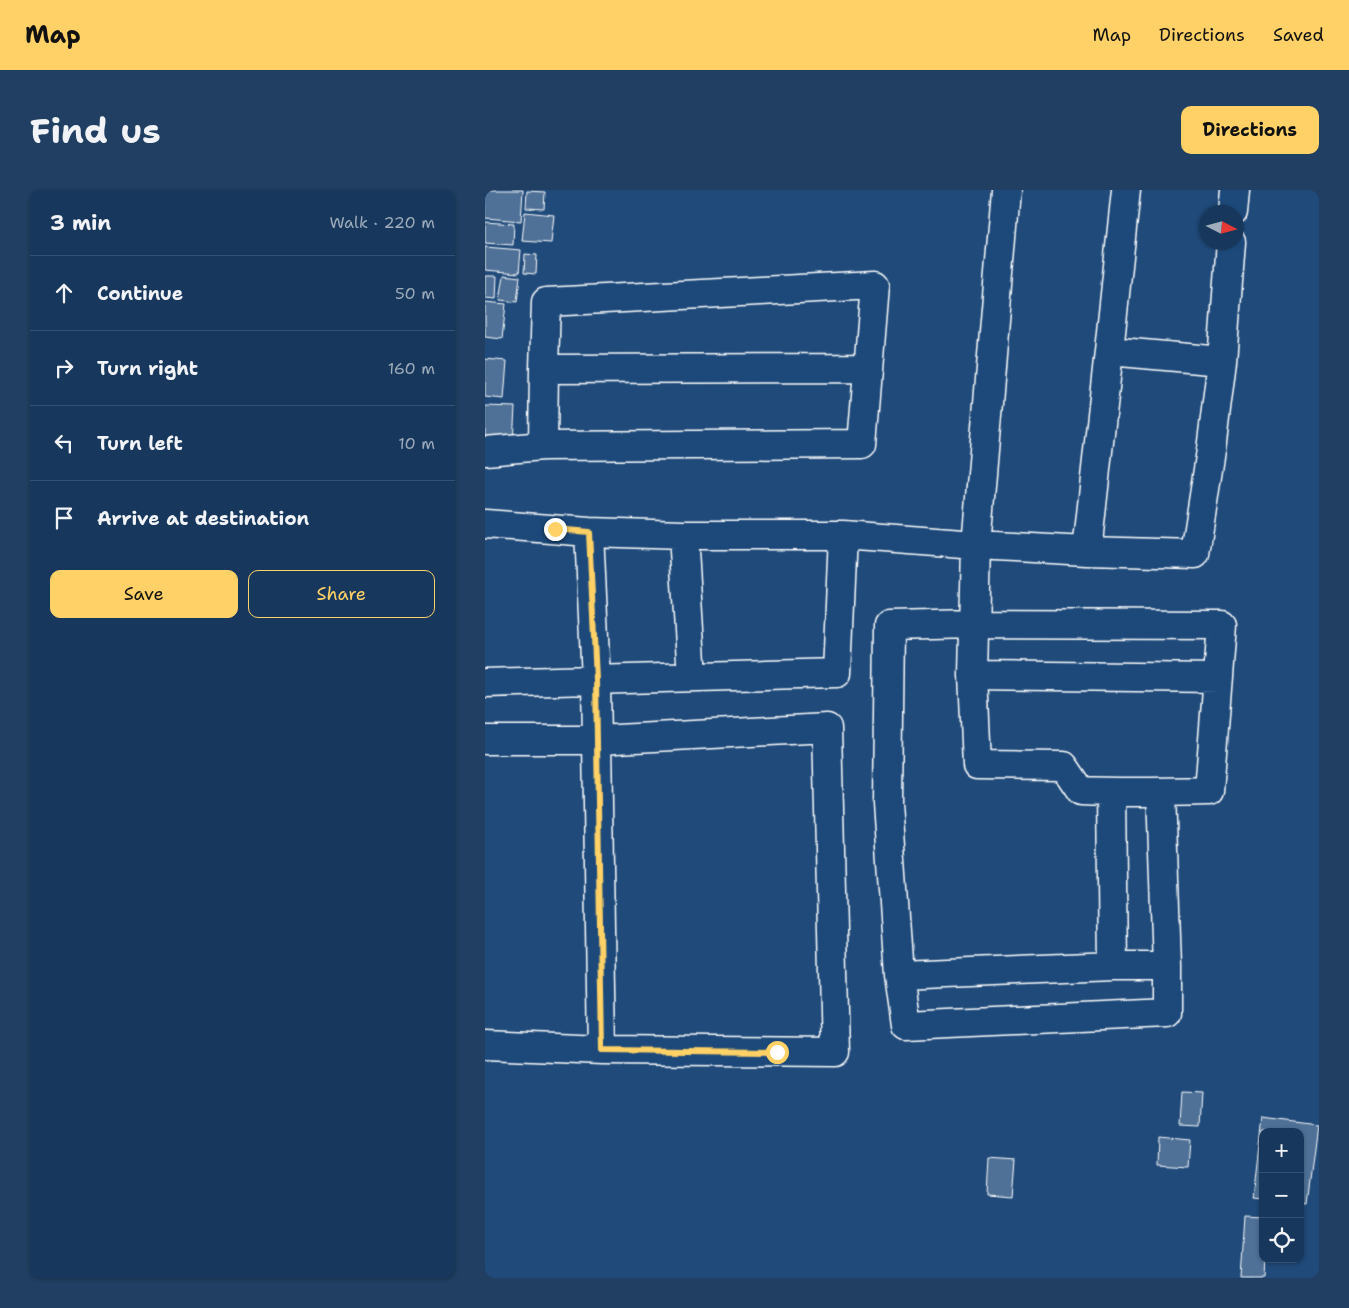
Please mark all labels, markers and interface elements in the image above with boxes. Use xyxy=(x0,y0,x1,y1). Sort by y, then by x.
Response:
text: Map xyxy=(25,19,81,51)
text: Map xyxy=(1093,23,1131,47)
text: Directions xyxy=(1159,23,1245,47)
text: Saved xyxy=(1273,23,1324,47)
button: Directions xyxy=(1181,106,1319,154)
text: Find us xyxy=(30,107,161,154)
north arrow xyxy=(1199,205,1244,250)
text: 3 min xyxy=(50,209,111,237)
text: Walk · 220 m xyxy=(329,212,435,233)
icon: ahead xyxy=(50,279,78,307)
text: Continue xyxy=(97,281,183,306)
text: 50 m xyxy=(395,283,435,304)
icon: right xyxy=(50,354,78,382)
text: Turn right xyxy=(97,356,198,381)
text: 160 m xyxy=(388,358,435,379)
icon: left xyxy=(50,429,78,457)
text: Turn left xyxy=(97,431,183,456)
text: 10 m xyxy=(398,433,435,454)
icon: arrive xyxy=(50,504,78,532)
text: Arrive at destination xyxy=(97,506,309,531)
route end xyxy=(544,518,567,541)
button: Save xyxy=(50,570,238,618)
button: Share xyxy=(248,570,435,618)
route start xyxy=(766,1041,789,1064)
map controls xyxy=(1259,1128,1304,1263)
button: + xyxy=(1259,1128,1304,1173)
button: − xyxy=(1259,1173,1304,1218)
button: locate xyxy=(1259,1218,1304,1263)

